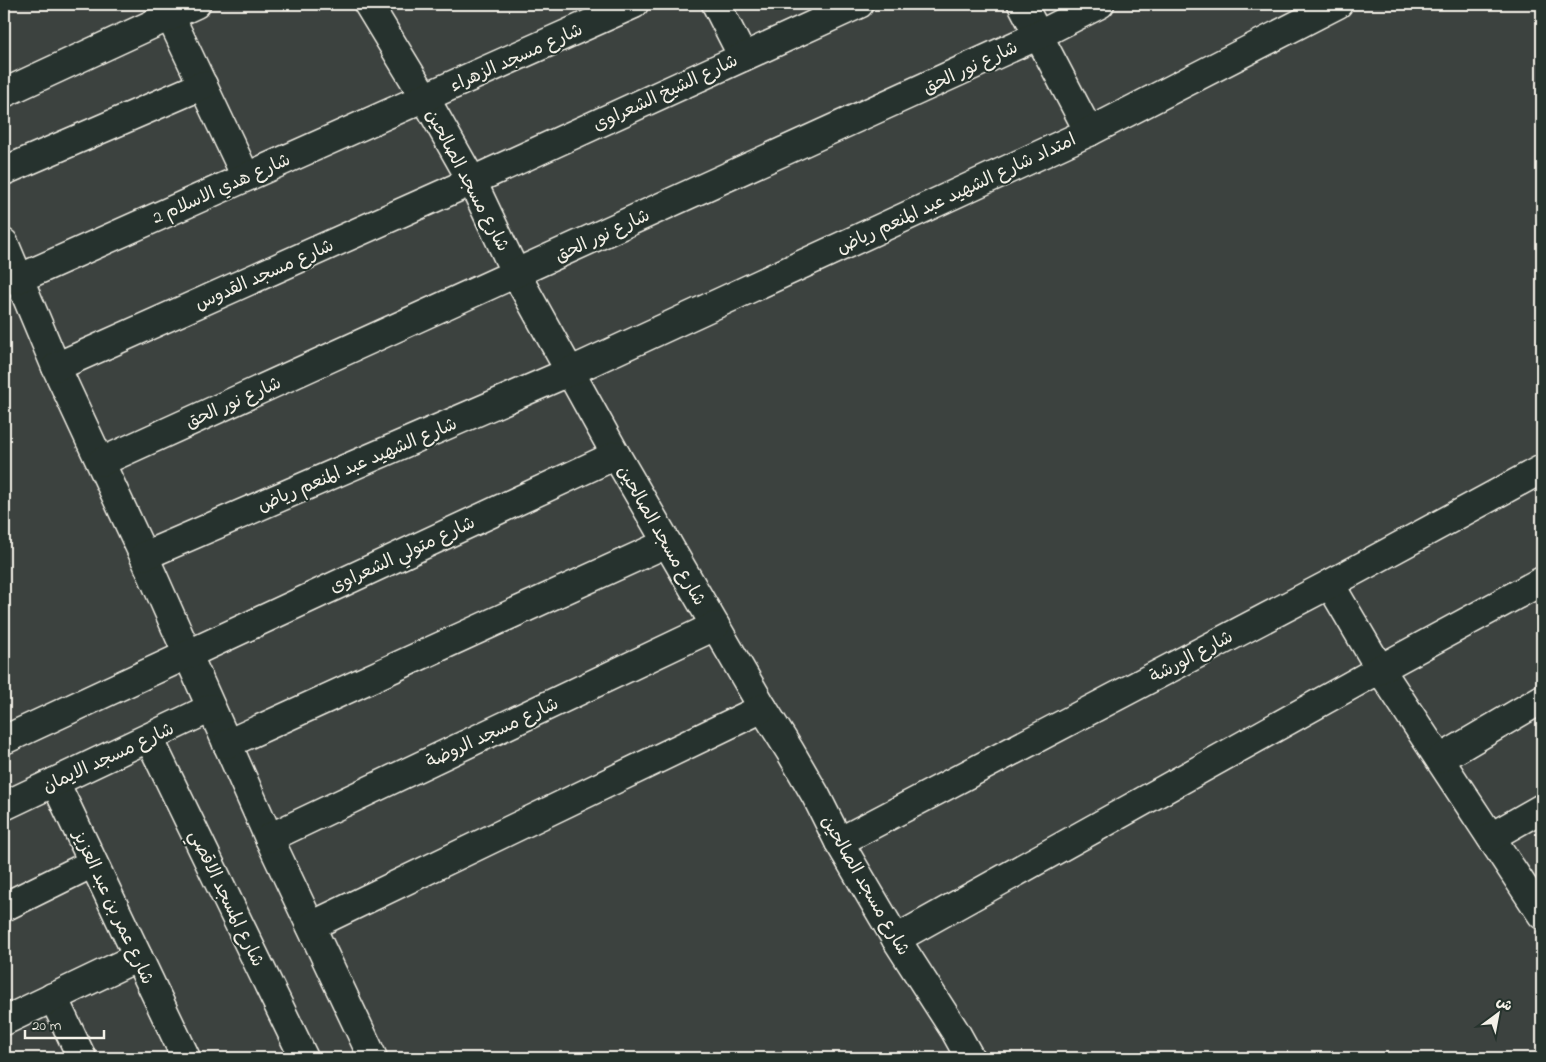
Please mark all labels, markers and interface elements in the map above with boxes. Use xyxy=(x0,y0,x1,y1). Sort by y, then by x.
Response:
street label: شارع مسجد الزهراء xyxy=(446,18,587,100)
street label: شارع نور الحق xyxy=(919,35,1023,102)
street label: شارع الشيخ الشعراوى xyxy=(589,49,743,139)
street label: شارع مسجد الصالحين xyxy=(418,105,515,257)
street label: امتداد شارع الشهيد عبد المنعم رياض xyxy=(833,128,1081,262)
street label: شارع هدي الاسلام 2 xyxy=(149,148,295,232)
street label: شارع نور الحق xyxy=(551,203,655,270)
street label: شارع مسجد القدوس xyxy=(191,234,338,318)
street label: شارع نور الحق xyxy=(182,371,286,437)
street label: شارع الشهيد عبد المنعم رياض xyxy=(254,412,462,520)
street label: شارع مسجد الصالحين xyxy=(609,461,711,611)
street label: شارع متولي الشعراوى xyxy=(326,511,480,602)
street label: شارع الورشة xyxy=(1146,625,1238,691)
street label: شارع مسجد الروضة xyxy=(422,692,563,776)
street label: شارع مسجد الايمان xyxy=(39,717,179,801)
street label: شارع مسجد الصالحين xyxy=(813,811,915,961)
street label: شارع عمر بن عبد العزيز xyxy=(64,825,159,989)
street label: شارع المسجد الاقصي xyxy=(180,826,270,972)
north arrow xyxy=(1474,990,1524,1040)
text: ش xyxy=(1492,991,1516,1017)
scale bar xyxy=(25,1007,104,1039)
text: 20 m xyxy=(32,1015,62,1037)

